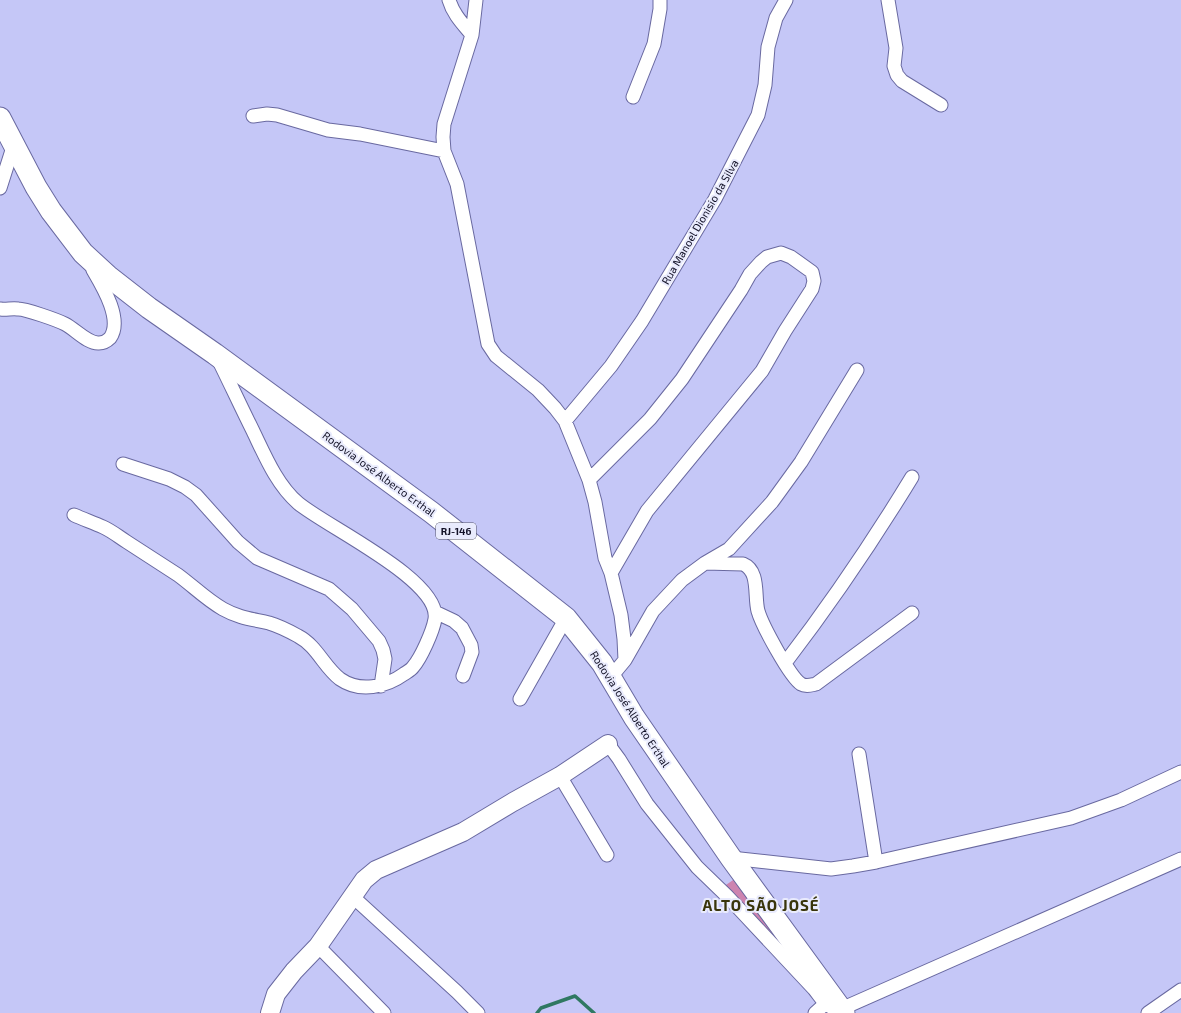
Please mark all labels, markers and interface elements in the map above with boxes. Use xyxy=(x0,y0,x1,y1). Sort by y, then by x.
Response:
street label: Rua Manoel Dionisio da Silva xyxy=(658,157,741,287)
street label: Rodovia José Alberto Erthal xyxy=(320,428,439,519)
road number: RJ-146 xyxy=(436,523,476,539)
street label: Rodovia José Alberto Erthal xyxy=(588,648,673,770)
district label: ALTO SÃO JOSÉ xyxy=(703,895,819,914)

